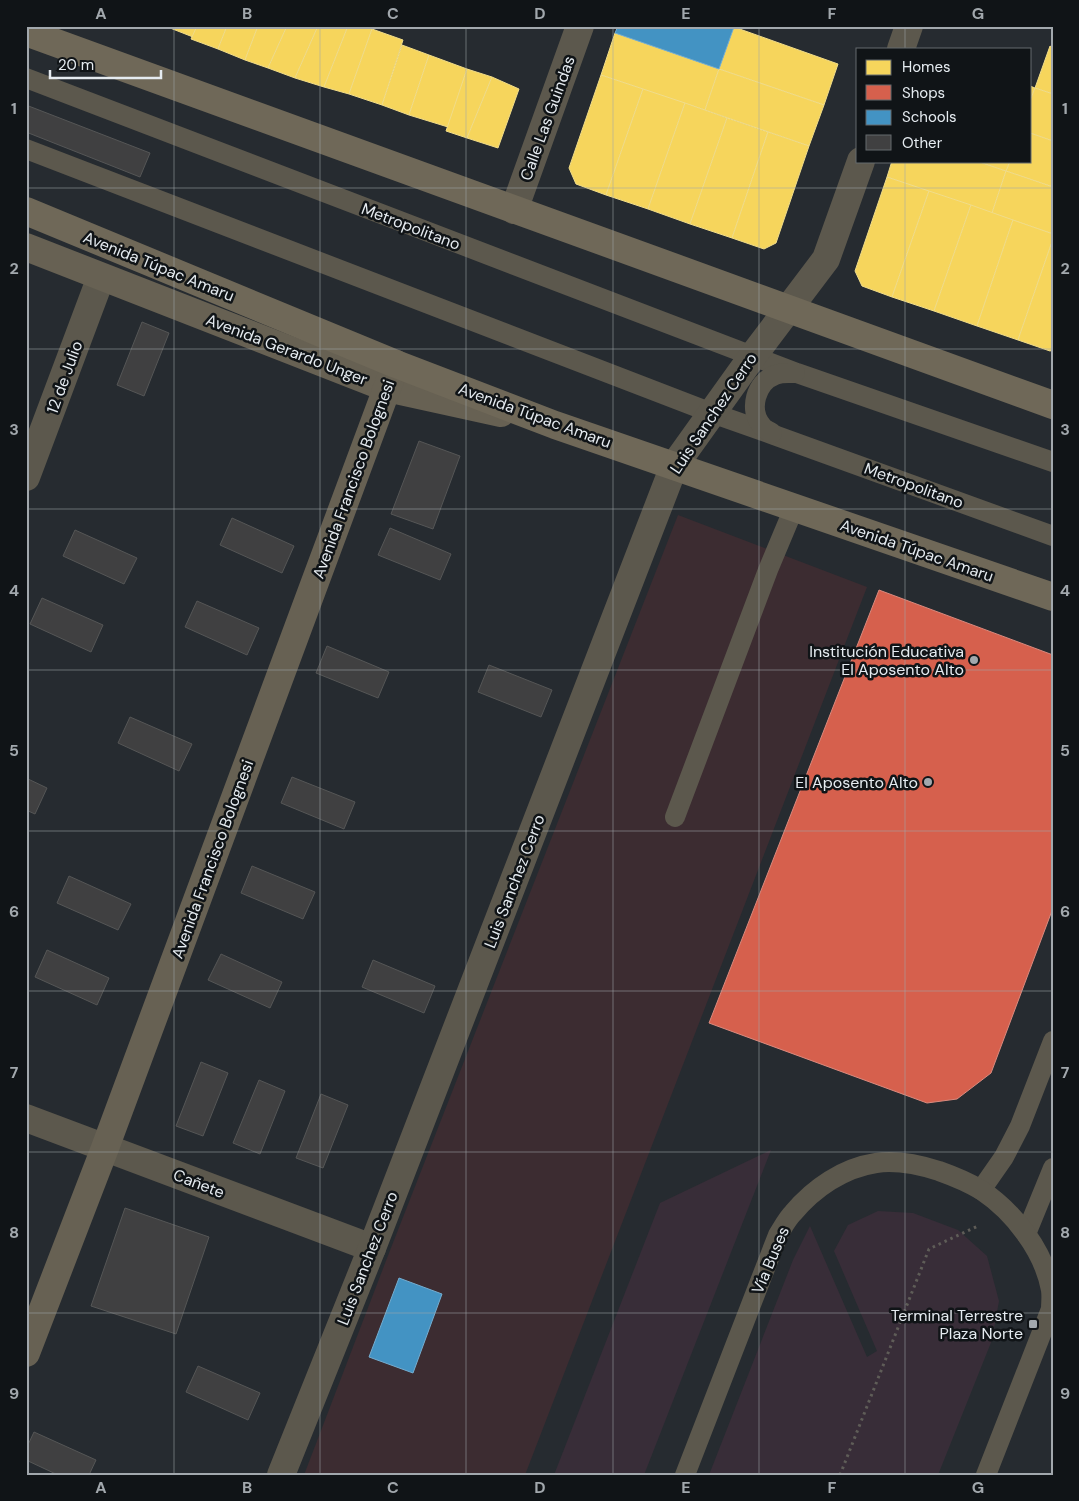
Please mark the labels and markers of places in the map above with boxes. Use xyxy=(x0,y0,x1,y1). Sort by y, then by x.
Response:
place label: Institución Educativa El Aposento Alto xyxy=(809,641,964,680)
marker: Institución Educativa El Aposento Alto xyxy=(968,654,980,666)
place label: El Aposento Alto xyxy=(795,772,918,793)
marker: El Aposento Alto xyxy=(922,776,934,788)
place label: Terminal Terrestre Plaza Norte xyxy=(891,1305,1023,1344)
marker: Terminal Terrestre Plaza Norte xyxy=(1027,1318,1039,1330)

